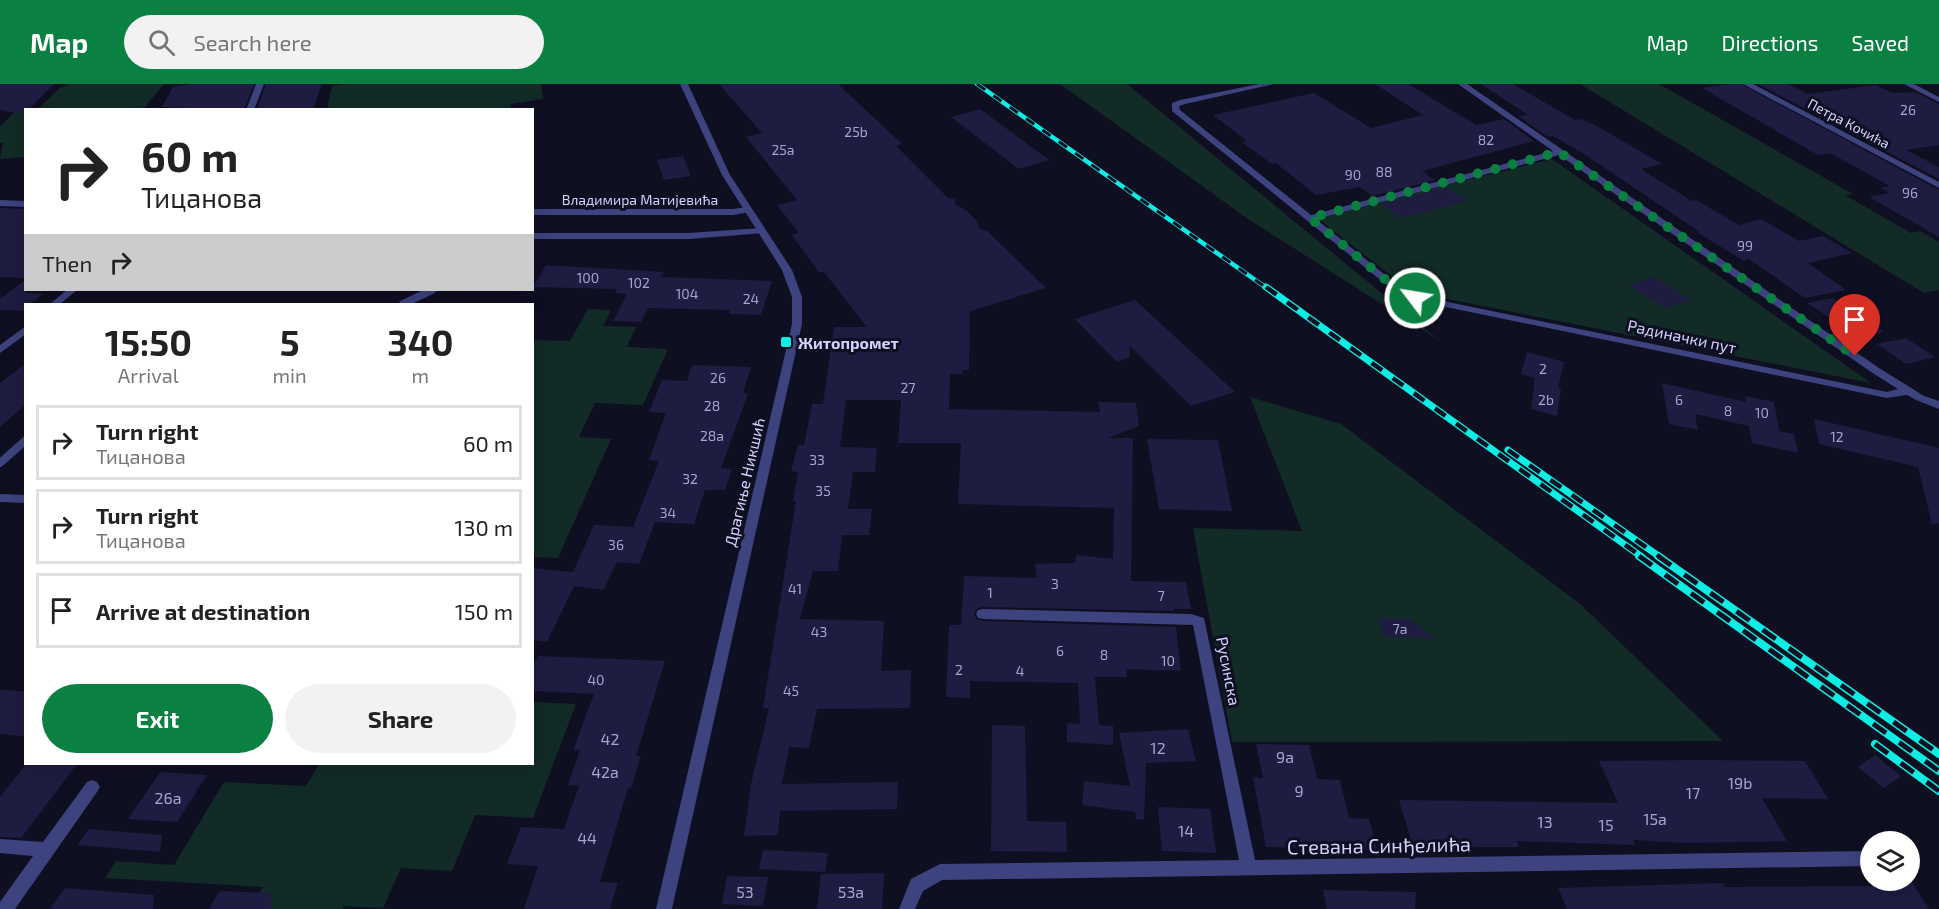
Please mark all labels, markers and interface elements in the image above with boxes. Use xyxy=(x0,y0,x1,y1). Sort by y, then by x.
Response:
search box xyxy=(124,15,544,69)
text: Map xyxy=(30,25,88,59)
icon: search xyxy=(145,26,178,59)
text: Search here xyxy=(193,29,312,55)
text: Map xyxy=(1646,30,1689,55)
text: Directions xyxy=(1722,30,1818,55)
text: Saved xyxy=(1851,30,1909,55)
street label: Петра Кочића xyxy=(1805,94,1893,152)
house number: 26 xyxy=(1900,101,1916,118)
house number: 25b xyxy=(844,123,868,140)
text: 60 m xyxy=(141,130,238,180)
house number: 82 xyxy=(1478,131,1494,148)
icon: right xyxy=(42,132,120,210)
house number: 25a xyxy=(771,141,795,158)
house number: 88 xyxy=(1376,163,1393,180)
house number: 90 xyxy=(1345,166,1361,183)
text: Тицанова xyxy=(141,181,262,213)
house number: 96 xyxy=(1902,184,1918,201)
street label: Владимира Матијевића xyxy=(562,191,718,208)
house number: 99 xyxy=(1737,237,1753,254)
icon: right xyxy=(104,246,137,279)
text: Then xyxy=(42,250,92,276)
position arrow xyxy=(1383,266,1447,330)
house number: 100 xyxy=(577,269,599,286)
house number: 102 xyxy=(628,274,650,291)
house number: 104 xyxy=(676,285,698,302)
house number: 24 xyxy=(743,290,759,307)
pin xyxy=(1829,294,1880,356)
icon: arrive xyxy=(1838,303,1871,336)
street label: Радиначки пут xyxy=(1626,315,1738,358)
text: 15:50 xyxy=(105,320,192,363)
text: 5 xyxy=(280,320,300,363)
text: 340 xyxy=(387,320,453,363)
place label: Житопромет xyxy=(798,333,899,352)
marker: Житопромет xyxy=(779,335,793,349)
house number: 2 xyxy=(1539,360,1547,377)
text: Arrival xyxy=(118,363,179,387)
text: min xyxy=(273,363,307,387)
text: m xyxy=(412,363,429,387)
house number: 26 xyxy=(710,369,726,386)
house number: 27 xyxy=(900,379,916,396)
house number: 2b xyxy=(1538,391,1554,408)
house number: 6 xyxy=(1675,391,1683,408)
house number: 28 xyxy=(704,397,720,414)
house number: 8 xyxy=(1724,402,1732,419)
house number: 10 xyxy=(1755,404,1769,421)
street label: Драгиње Никшић xyxy=(720,416,768,548)
text: Turn right xyxy=(96,418,198,444)
icon: right xyxy=(45,426,78,459)
house number: 28a xyxy=(700,427,724,444)
house number: 12 xyxy=(1830,428,1844,445)
text: 60 m xyxy=(463,430,513,456)
text: Тицанова xyxy=(96,444,186,468)
house number: 33 xyxy=(809,451,825,468)
house number: 32 xyxy=(682,470,698,487)
house number: 35 xyxy=(815,482,831,499)
text: Turn right xyxy=(96,502,198,528)
house number: 34 xyxy=(660,504,676,521)
icon: right xyxy=(45,510,78,543)
text: 130 m xyxy=(455,514,513,540)
text: Тицанова xyxy=(96,528,186,552)
house number: 36 xyxy=(608,536,624,553)
house number: 3 xyxy=(1051,575,1059,592)
house number: 41 xyxy=(788,580,802,597)
house number: 1 xyxy=(987,584,993,601)
house number: 7 xyxy=(1157,587,1165,604)
icon: arrive xyxy=(45,594,78,627)
text: Arrive at destination xyxy=(96,598,310,624)
text: 150 m xyxy=(455,598,513,624)
house number: 7a xyxy=(1393,620,1407,637)
house number: 43 xyxy=(811,623,827,640)
street label: Русинска xyxy=(1212,635,1245,707)
house number: 6 xyxy=(1056,642,1064,659)
house number: 8 xyxy=(1100,646,1108,663)
house number: 10 xyxy=(1161,652,1175,669)
house number: 2 xyxy=(955,661,963,678)
house number: 4 xyxy=(1016,662,1024,679)
house number: 40 xyxy=(587,671,605,688)
house number: 45 xyxy=(783,682,799,699)
button: Exit xyxy=(42,684,273,753)
button: Share xyxy=(285,684,516,753)
house number: 42 xyxy=(601,729,619,748)
house number: 12 xyxy=(1150,738,1166,757)
house number: 9a xyxy=(1276,747,1294,766)
house number: 42a xyxy=(591,762,619,781)
house number: 19b xyxy=(1728,773,1752,792)
house number: 9 xyxy=(1294,781,1304,800)
house number: 17 xyxy=(1686,783,1700,802)
house number: 26a xyxy=(155,788,181,807)
house number: 15a xyxy=(1643,809,1667,828)
house number: 13 xyxy=(1537,812,1553,831)
house number: 15 xyxy=(1599,815,1613,834)
house number: 14 xyxy=(1178,821,1194,840)
house number: 44 xyxy=(577,828,597,847)
street label: Стевана Синђелића xyxy=(1287,831,1471,860)
map controls xyxy=(1860,831,1920,891)
button: layers xyxy=(1860,831,1920,891)
house number: 53 xyxy=(736,882,754,901)
house number: 53a xyxy=(838,882,864,901)

